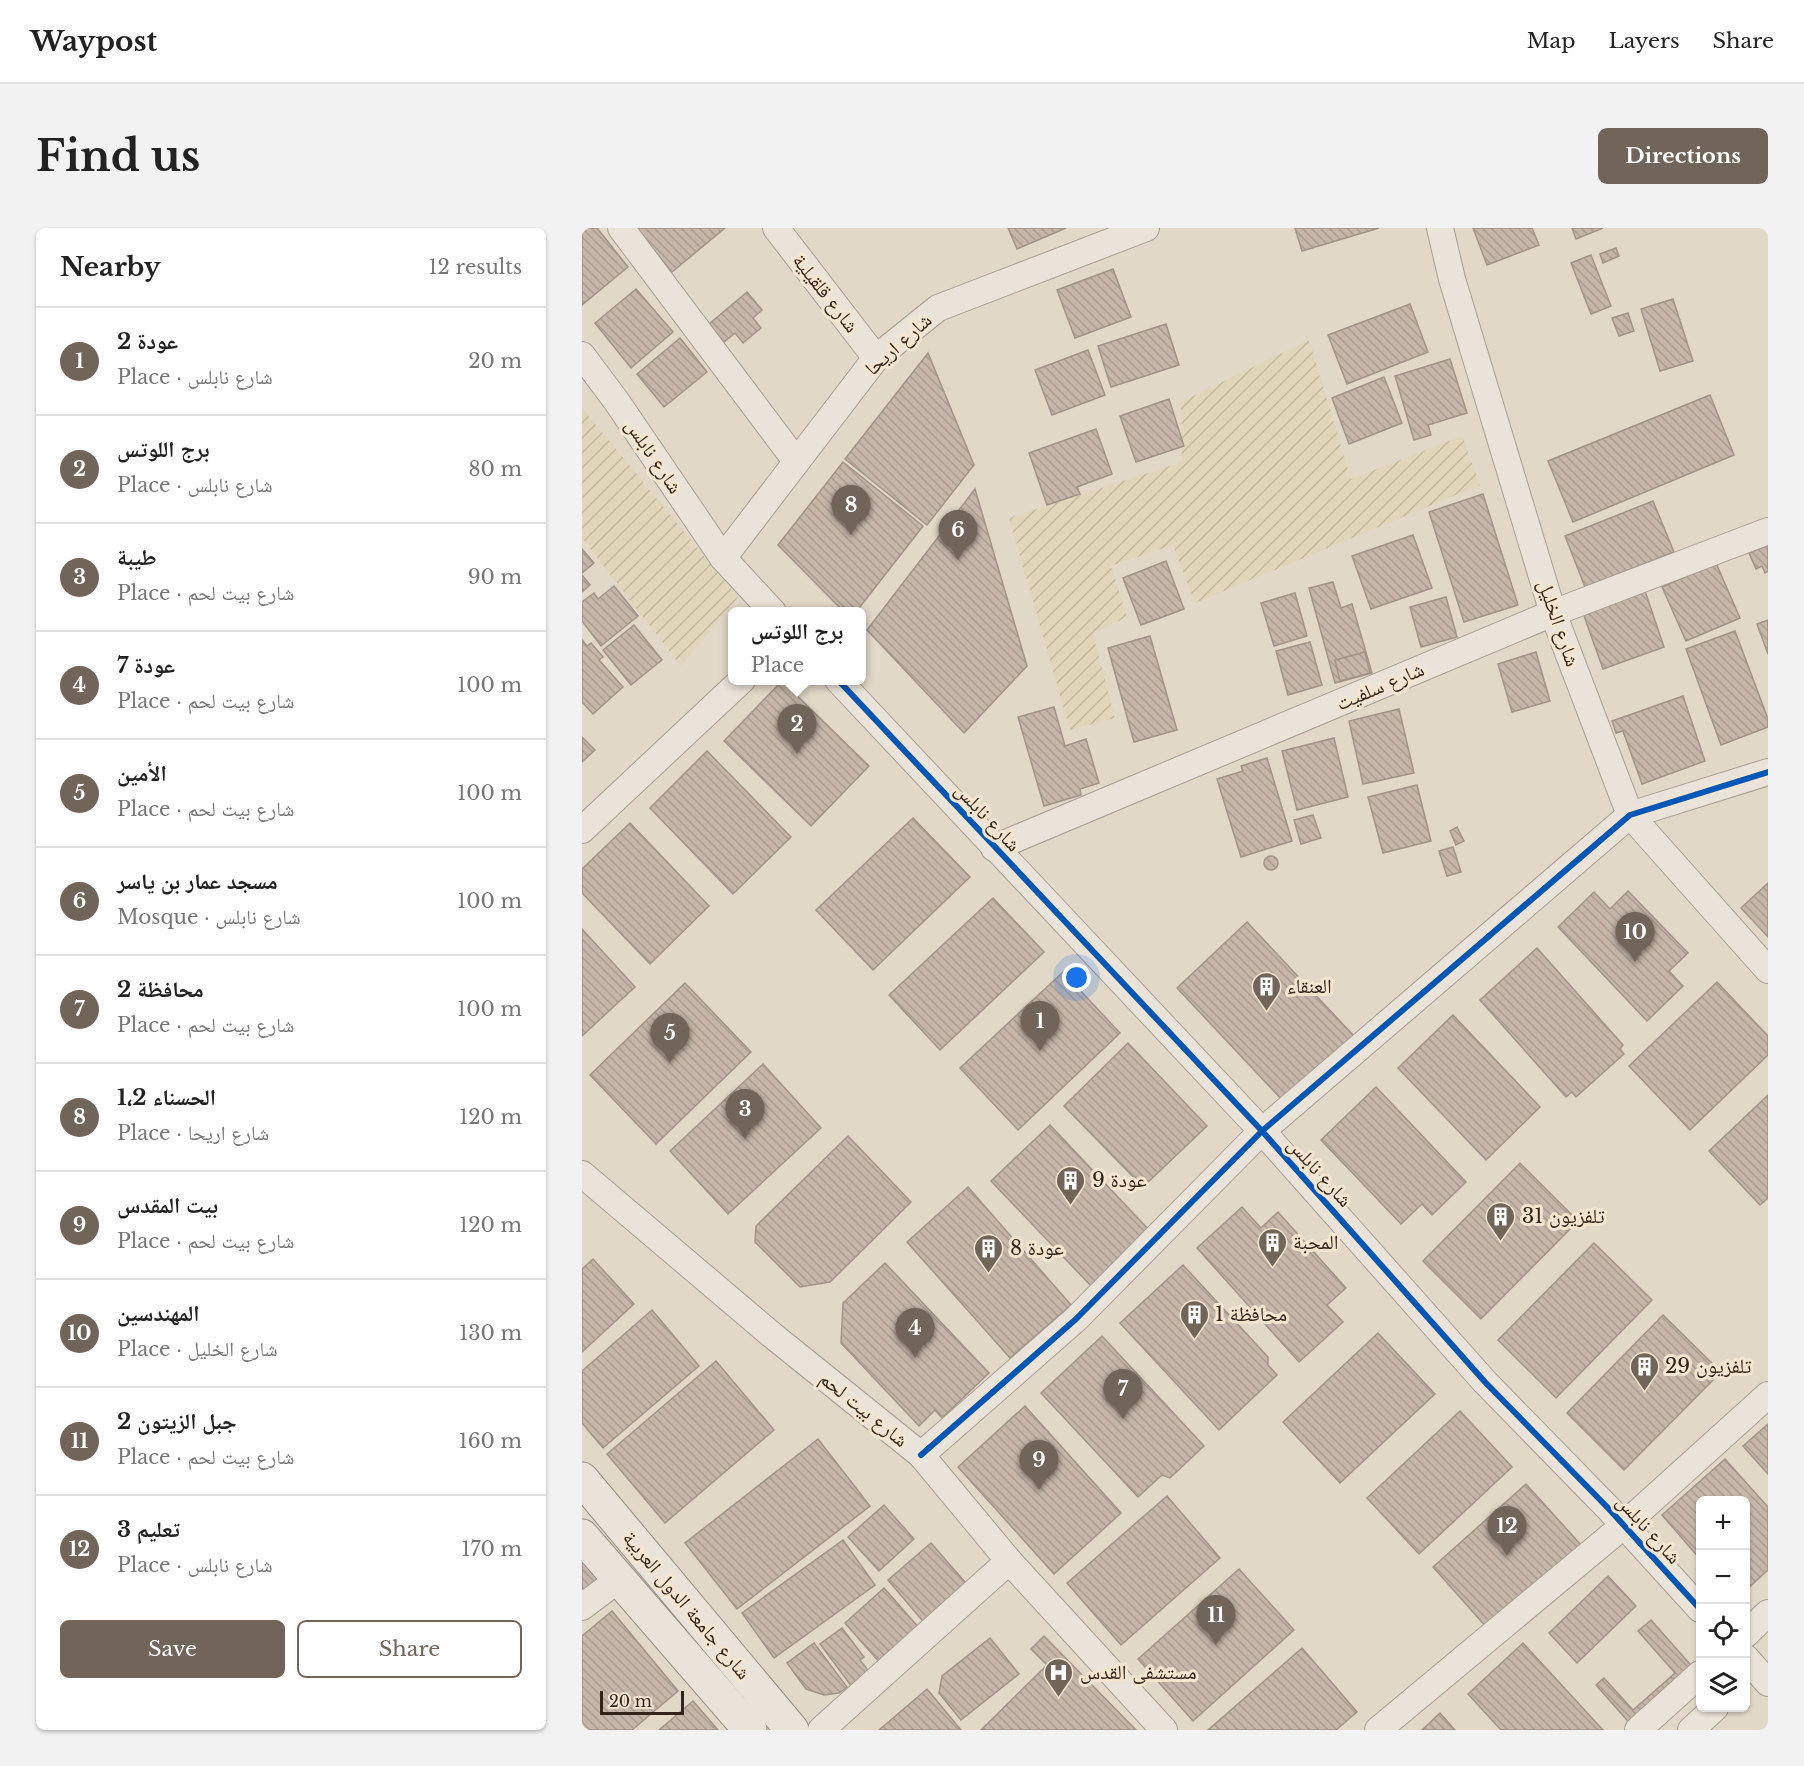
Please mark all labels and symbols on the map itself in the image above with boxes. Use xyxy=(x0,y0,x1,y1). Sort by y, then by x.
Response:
street label: شارع قلقيلية xyxy=(787,249,864,338)
street label: شارع اريحا xyxy=(860,308,937,381)
street label: شارع نابلس xyxy=(619,414,688,499)
pin: 8 xyxy=(832,486,870,535)
pin: 6 xyxy=(938,510,977,560)
street label: شارع الخليل xyxy=(1532,577,1585,670)
street label: شارع سلفيت xyxy=(1332,657,1428,716)
pin: 2 xyxy=(778,704,816,754)
street label: شارع نابلس xyxy=(949,778,1026,857)
pin: 10 xyxy=(1616,912,1654,962)
your location xyxy=(1062,963,1091,992)
building icon: العنقاء xyxy=(1250,970,1282,1012)
place label: العنقاء xyxy=(1287,974,1332,998)
pin: 1 xyxy=(1020,1002,1060,1051)
pin: 5 xyxy=(650,1014,689,1063)
pin: 3 xyxy=(726,1090,764,1139)
street label: شارع نابلس xyxy=(1282,1132,1357,1212)
building icon: عودة 9 xyxy=(1055,1164,1087,1206)
place label: عودة 9 xyxy=(1092,1168,1147,1192)
building icon: تلفزيون 31 xyxy=(1485,1200,1517,1242)
place label: تلفزيون 31 xyxy=(1522,1204,1605,1228)
building icon: المحبة xyxy=(1256,1226,1288,1268)
place label: المحبة xyxy=(1293,1230,1338,1254)
building icon: عودة 8 xyxy=(973,1232,1005,1274)
place label: عودة 8 xyxy=(1010,1236,1064,1260)
building icon: محافظة 1 xyxy=(1178,1298,1210,1340)
place label: محافظة 1 xyxy=(1215,1302,1287,1326)
pin: 4 xyxy=(896,1308,934,1358)
building icon: تلفزيون 29 xyxy=(1628,1350,1660,1392)
place label: تلفزيون 29 xyxy=(1665,1354,1752,1378)
street label: شارع بيت لحم xyxy=(814,1366,913,1453)
pin: 7 xyxy=(1104,1370,1142,1419)
pin: 9 xyxy=(1020,1440,1058,1490)
street label: شارع نابلس xyxy=(1611,1489,1686,1569)
pin: 12 xyxy=(1488,1506,1526,1556)
street label: شارع جامعة الدول العربية xyxy=(617,1526,756,1685)
pin: 11 xyxy=(1196,1596,1236,1645)
hospital icon: مستشفى القدس xyxy=(1043,1656,1075,1698)
place label: مستشفى القدس xyxy=(1080,1660,1197,1684)
scale bar xyxy=(600,1688,684,1716)

